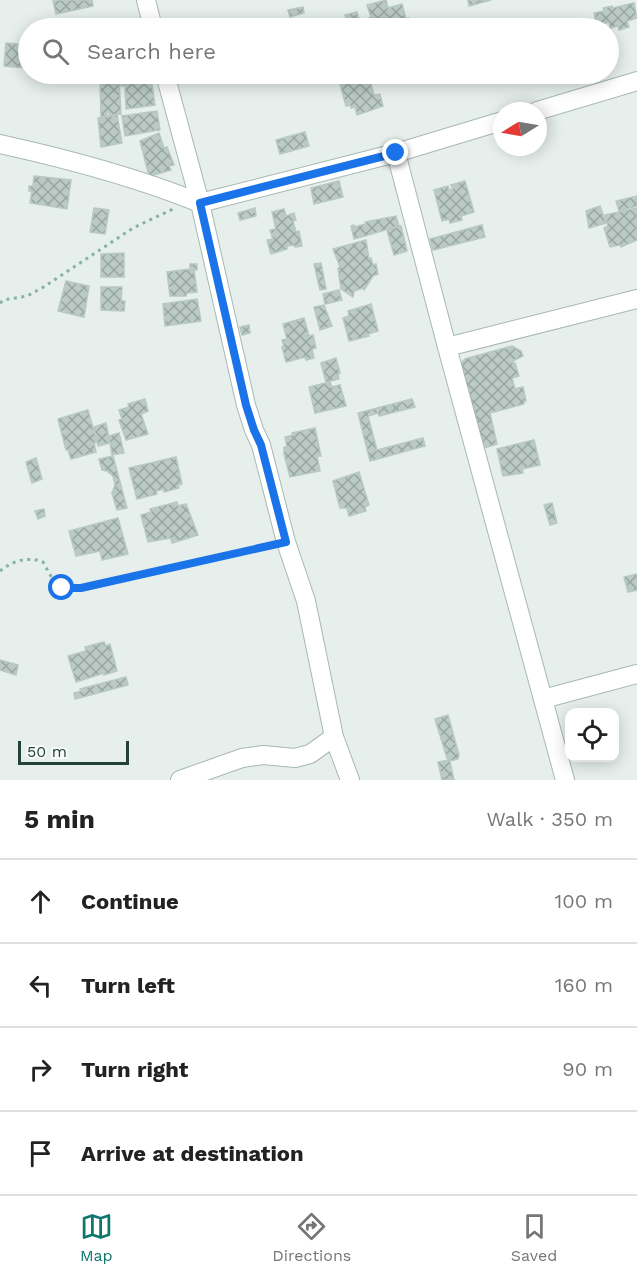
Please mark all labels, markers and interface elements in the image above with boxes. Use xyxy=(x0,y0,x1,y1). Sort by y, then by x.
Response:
search box xyxy=(18,18,619,84)
icon: search xyxy=(39,35,72,68)
text: Search here xyxy=(87,39,216,64)
north arrow xyxy=(493,102,547,156)
route end xyxy=(382,139,408,165)
route start xyxy=(48,574,74,600)
map controls xyxy=(565,708,619,762)
button: locate xyxy=(565,708,619,762)
scale bar xyxy=(18,738,129,766)
text: 50 m xyxy=(27,742,67,761)
text: 5 min xyxy=(24,804,95,834)
text: Walk · 350 m xyxy=(486,807,613,831)
icon: ahead xyxy=(24,885,57,918)
text: Continue xyxy=(81,889,179,914)
text: 100 m xyxy=(554,889,613,913)
icon: left xyxy=(24,969,57,1002)
text: Turn left xyxy=(81,973,175,998)
text: 160 m xyxy=(555,973,613,997)
icon: right xyxy=(24,1053,57,1086)
text: Turn right xyxy=(81,1057,188,1082)
text: 90 m xyxy=(562,1057,613,1081)
icon: arrive xyxy=(24,1137,57,1170)
text: Arrive at destination xyxy=(81,1141,304,1166)
tab: Map xyxy=(80,1210,113,1265)
tab: Directions xyxy=(272,1210,351,1265)
tab: Saved xyxy=(511,1210,557,1265)

